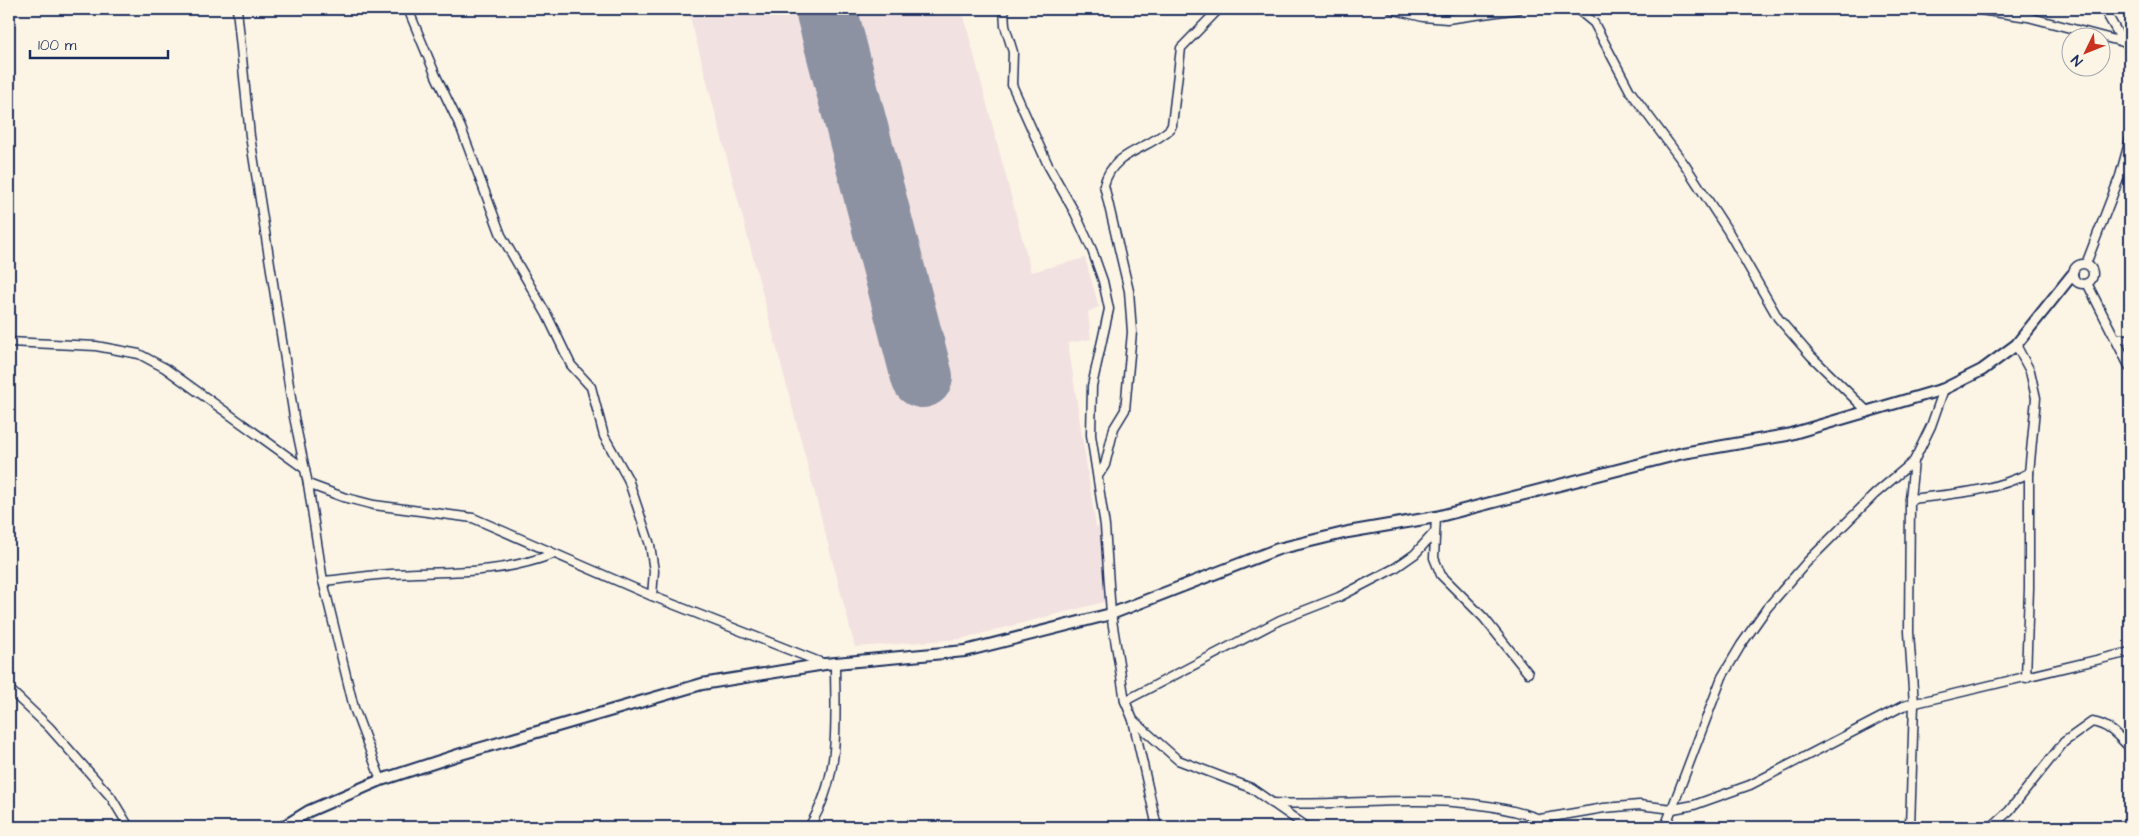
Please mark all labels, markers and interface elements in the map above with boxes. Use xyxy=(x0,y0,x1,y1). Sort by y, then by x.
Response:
scale bar xyxy=(30,28,168,60)
north arrow xyxy=(2062,28,2112,78)
text: 100 m xyxy=(38,35,77,56)
text: N xyxy=(2067,50,2088,70)

